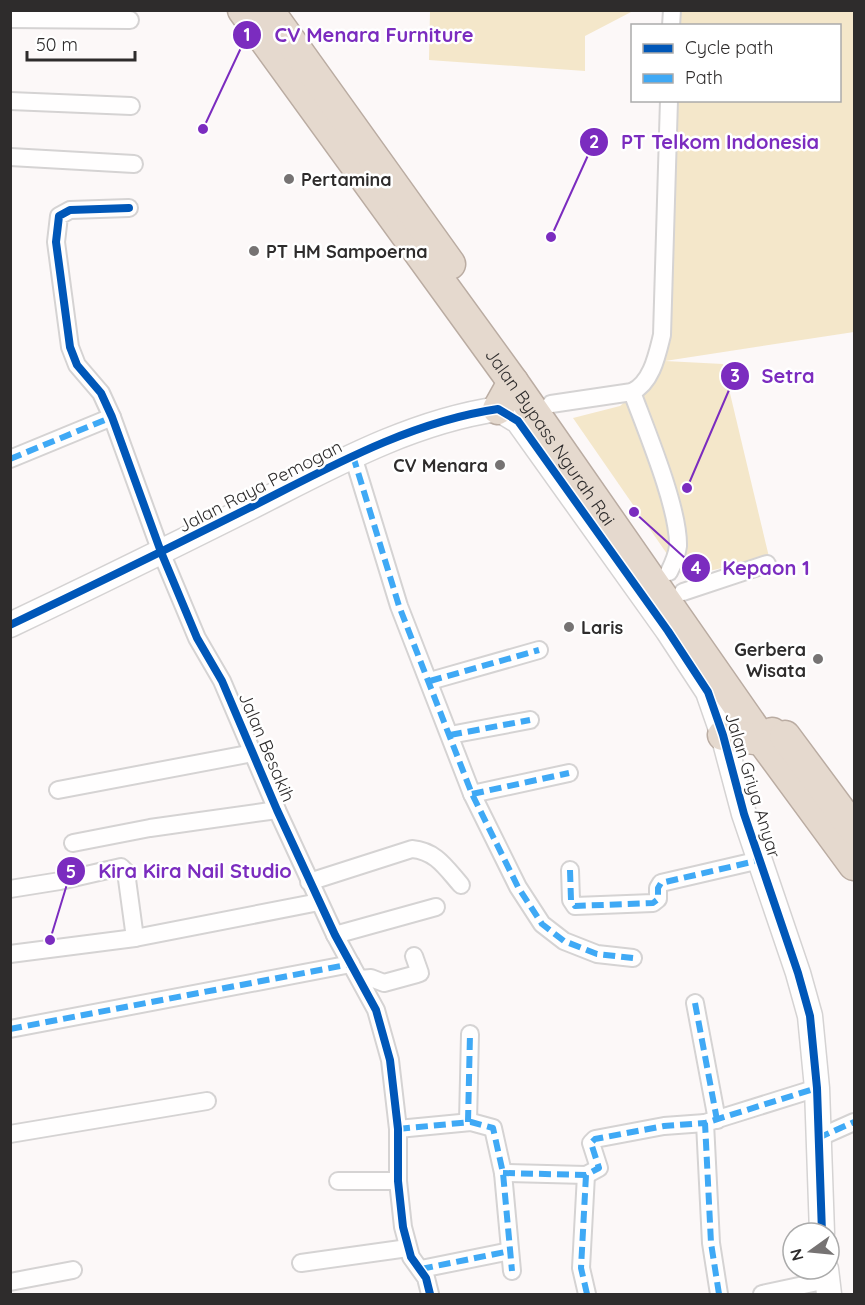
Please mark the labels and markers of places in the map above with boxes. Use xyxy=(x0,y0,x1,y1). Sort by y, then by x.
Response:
callout: CV Menara Furniture xyxy=(232,16,485,54)
callout: PT Telkom Indonesia xyxy=(579,123,831,161)
place label: Pertamina xyxy=(301,168,392,191)
marker: Pertamina xyxy=(282,172,296,186)
place label: PT HM Sampoerna xyxy=(266,240,428,263)
marker: PT HM Sampoerna xyxy=(247,244,261,258)
callout: Setra xyxy=(720,357,827,395)
place label: CV Menara xyxy=(393,454,488,477)
marker: CV Menara xyxy=(493,458,507,472)
callout: Kepaon 1 xyxy=(681,549,822,587)
place label: Laris xyxy=(581,616,623,639)
marker: Laris xyxy=(562,620,576,634)
place label: Gerbera Wisata xyxy=(734,638,806,682)
marker: Gerbera Wisata xyxy=(811,652,825,666)
callout: Kira Kira Nail Studio xyxy=(56,852,304,890)

